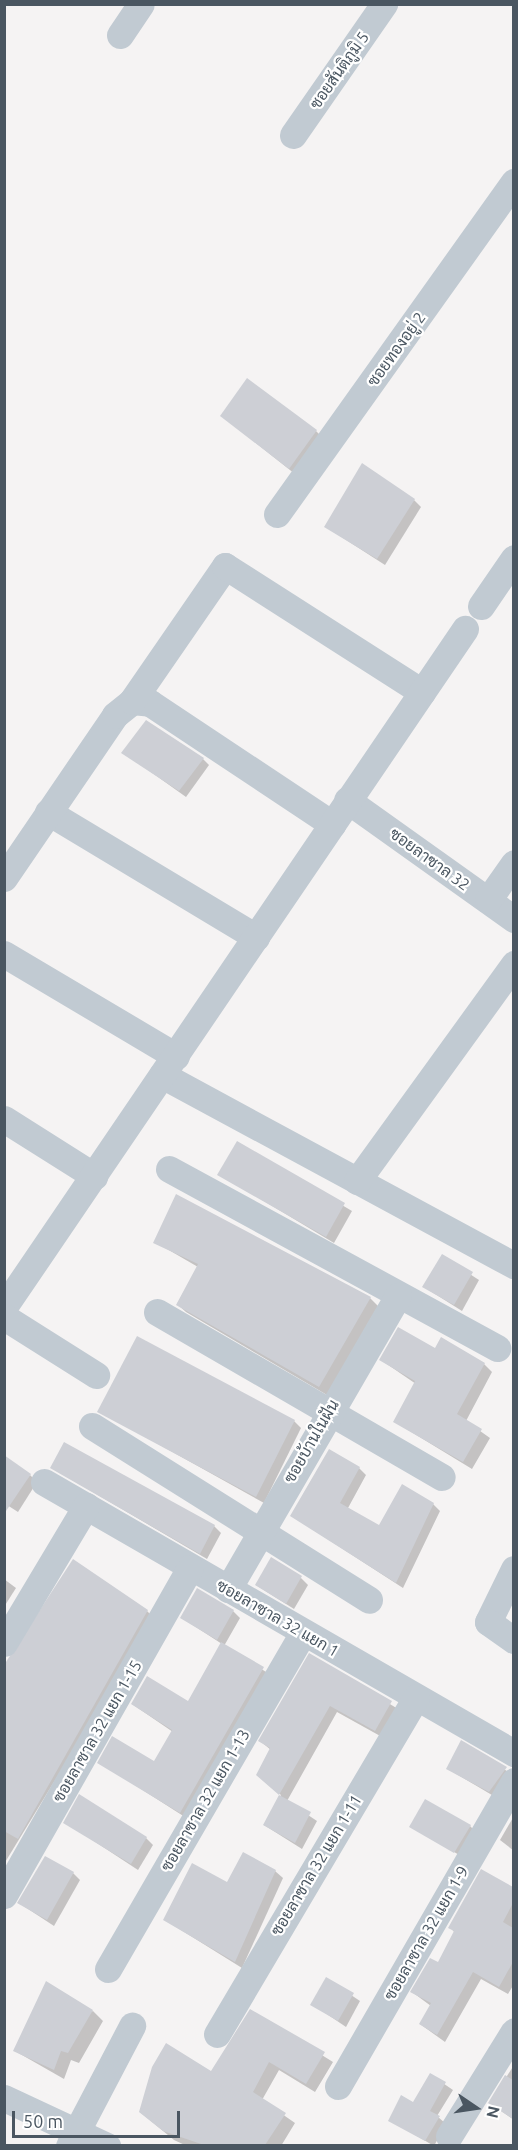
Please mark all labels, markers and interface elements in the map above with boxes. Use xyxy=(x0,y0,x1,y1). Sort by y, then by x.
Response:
street label: ซอยสันติภูมิ 5 xyxy=(305,28,373,112)
street label: ซอยทองอยู่ 2 xyxy=(363,308,429,390)
street label: ซอยลาซาล 32 xyxy=(386,824,474,894)
street label: ซอยบ้านในฝัน xyxy=(279,1396,343,1486)
street label: ซอยลาซาล 32 แยก 1 xyxy=(213,1575,343,1661)
street label: ซอยลาซาล 32 แยก 1-15 xyxy=(49,1657,145,1805)
street label: ซอยลาซาล 32 แยก 1-13 xyxy=(157,1726,253,1874)
street label: ซอยลาซาล 32 แยก 1-11 xyxy=(266,1791,366,1939)
street label: ซอยลาซาล 32 แยก 1-9 xyxy=(380,1863,472,2003)
north arrow xyxy=(446,2078,506,2138)
scale bar xyxy=(15,2099,183,2137)
text: N xyxy=(483,2104,504,2120)
text: 50 m xyxy=(23,2111,63,2131)

